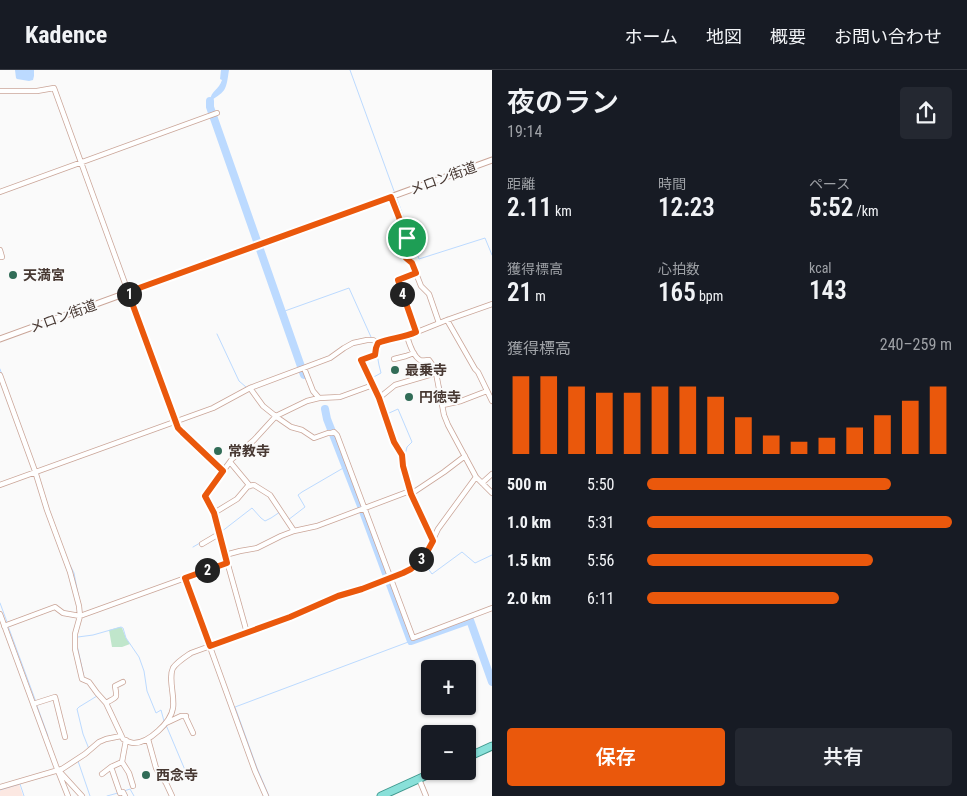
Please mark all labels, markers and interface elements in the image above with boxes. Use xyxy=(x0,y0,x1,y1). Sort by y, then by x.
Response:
text: Kadence xyxy=(25,21,107,49)
text: ホーム xyxy=(625,26,678,47)
text: 地図 xyxy=(706,26,742,47)
text: 概要 xyxy=(770,26,806,47)
text: お問い合わせ xyxy=(834,26,942,47)
text: 夜のラン xyxy=(507,86,619,119)
button: share xyxy=(900,87,952,139)
text: 19:14 xyxy=(507,122,542,141)
street label: メロン街道 xyxy=(407,159,479,197)
text: 距離 xyxy=(507,176,535,192)
text: 時間 xyxy=(658,176,686,192)
text: ペース xyxy=(809,176,850,192)
text: 2.11 xyxy=(507,193,552,222)
text: 12:23 xyxy=(658,193,715,222)
text: 5:52 xyxy=(809,193,853,222)
text: km xyxy=(552,203,572,219)
text: /km xyxy=(853,203,879,219)
pin xyxy=(386,217,428,259)
icon: arrive xyxy=(393,224,421,252)
text: kcal xyxy=(809,260,832,276)
text: 獲得標高 xyxy=(507,261,563,277)
text: 心拍数 xyxy=(658,261,700,277)
place label: 天満宮 xyxy=(23,267,65,283)
marker: 天満宮 xyxy=(7,269,19,281)
text: 143 xyxy=(809,276,847,305)
text: 21 xyxy=(507,278,532,307)
text: 165 xyxy=(658,278,696,307)
pin: 1 xyxy=(116,282,142,306)
pin: 4 xyxy=(390,282,414,306)
text: 1 xyxy=(126,286,133,302)
text: 4 xyxy=(399,286,406,302)
text: m xyxy=(532,288,546,304)
text: bpm xyxy=(696,288,723,304)
street label: メロン街道 xyxy=(27,297,99,335)
text: 240–259 m xyxy=(880,335,952,354)
text: 獲得標高 xyxy=(507,339,571,358)
place label: 最乗寺 xyxy=(405,362,447,378)
marker: 最乗寺 xyxy=(389,364,401,376)
place label: 円徳寺 xyxy=(419,389,461,405)
marker: 円徳寺 xyxy=(403,391,415,403)
place label: 常教寺 xyxy=(228,443,270,459)
marker: 常教寺 xyxy=(212,445,224,457)
text: 500 m xyxy=(507,475,547,494)
text: 5:50 xyxy=(587,475,614,494)
text: 1.0 km xyxy=(507,513,551,532)
text: 5:31 xyxy=(587,513,614,532)
pin: 3 xyxy=(408,546,434,572)
text: 3 xyxy=(418,551,425,567)
text: 1.5 km xyxy=(507,551,551,570)
text: 5:56 xyxy=(587,551,614,570)
pin: 2 xyxy=(194,558,220,582)
text: 2 xyxy=(204,562,211,578)
text: 2.0 km xyxy=(507,589,551,608)
text: 6:11 xyxy=(587,589,614,608)
map controls xyxy=(421,660,476,780)
button: + xyxy=(421,660,476,715)
button: − xyxy=(421,725,476,780)
button: 保存 xyxy=(507,728,725,786)
button: 共有 xyxy=(735,728,952,786)
place label: 西念寺 xyxy=(156,767,198,783)
marker: 西念寺 xyxy=(140,769,152,781)

